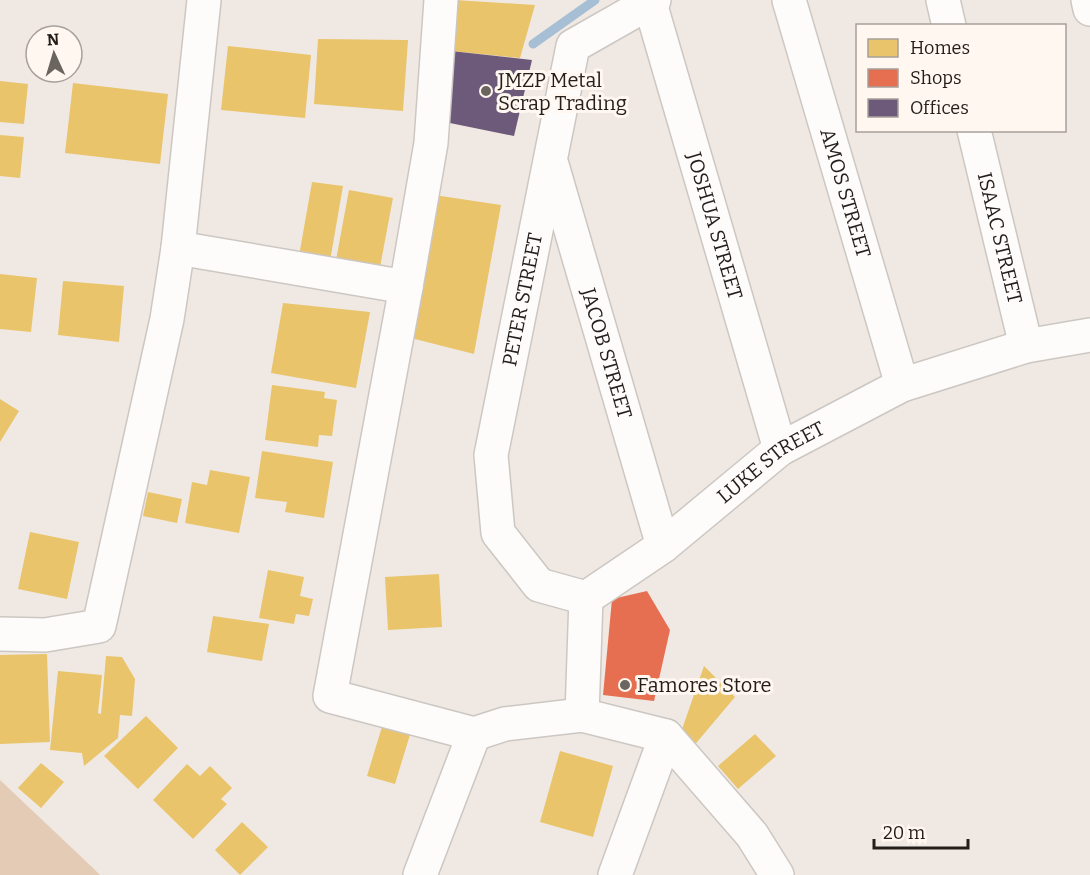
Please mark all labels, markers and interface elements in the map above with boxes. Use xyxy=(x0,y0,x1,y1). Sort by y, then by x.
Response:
north arrow xyxy=(24,24,84,84)
legend xyxy=(856,24,1066,132)
text: N xyxy=(46,30,60,49)
text: Homes xyxy=(910,37,970,59)
text: Shops xyxy=(910,67,962,89)
place label: JMZP Metal Scrap Trading xyxy=(497,68,627,115)
marker: JMZP Metal Scrap Trading xyxy=(479,84,493,98)
text: Offices xyxy=(910,97,969,119)
street label: AMOS STREET xyxy=(815,125,876,261)
street label: JOSHUA STREET xyxy=(682,148,748,303)
street label: ISAAC STREET xyxy=(973,170,1027,306)
street label: PETER STREET xyxy=(497,230,547,368)
street label: JACOB STREET xyxy=(576,284,637,422)
street label: LUKE STREET xyxy=(712,416,829,508)
place label: Famores Store xyxy=(637,673,772,697)
marker: Famores Store xyxy=(618,678,632,692)
scale bar xyxy=(874,812,968,850)
text: 20 m xyxy=(883,822,925,844)

